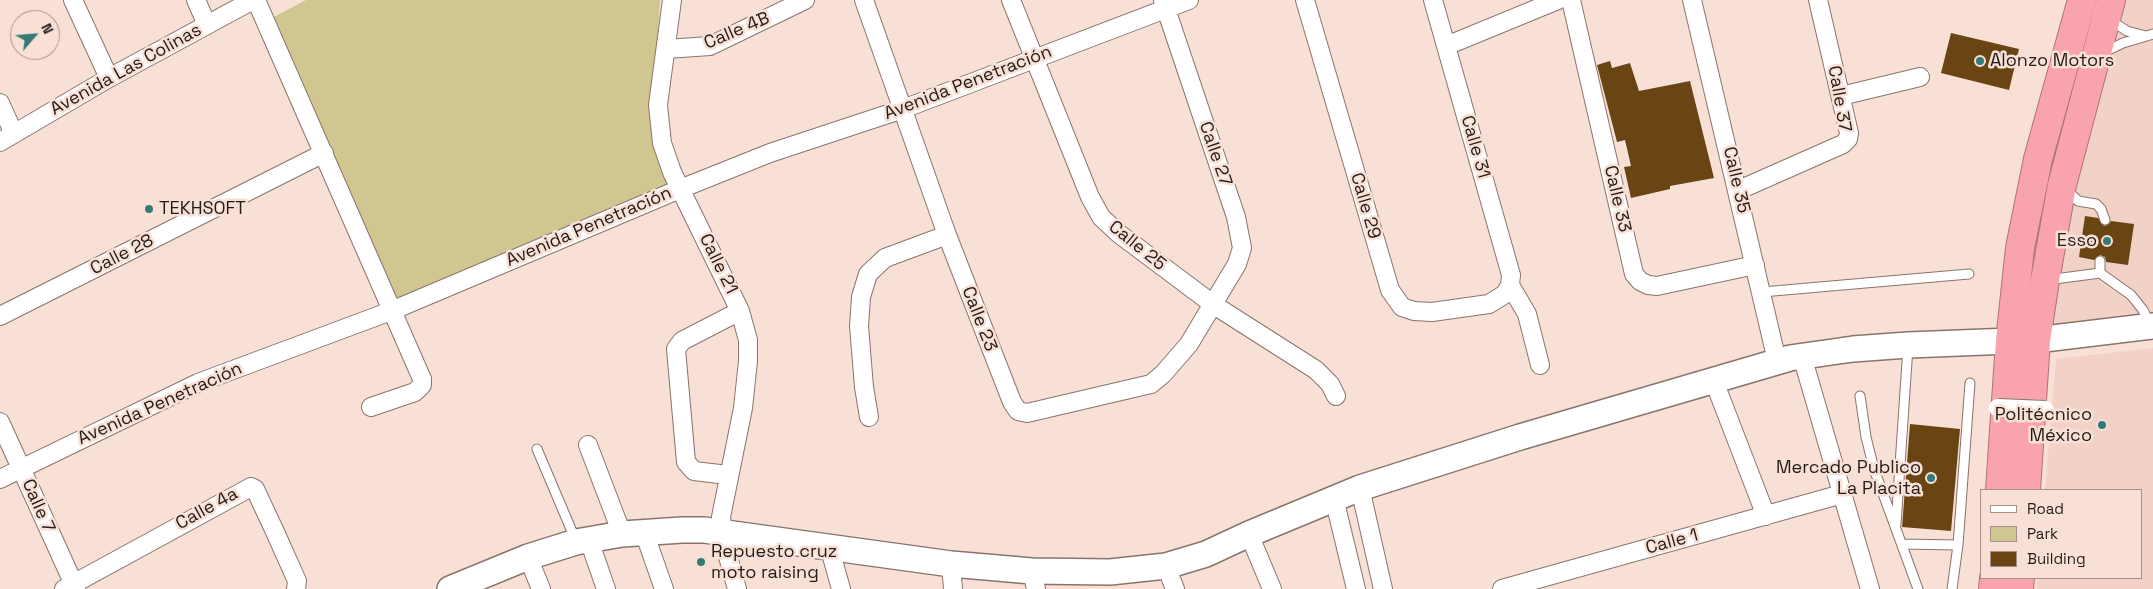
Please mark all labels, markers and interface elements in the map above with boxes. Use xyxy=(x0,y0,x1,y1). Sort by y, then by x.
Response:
street label: Calle 4B xyxy=(701,8,773,54)
north arrow xyxy=(10,10,60,60)
street label: Avenida Las Colinas xyxy=(47,19,205,121)
text: N xyxy=(37,20,58,37)
street label: Avenida Penetración xyxy=(881,41,1055,125)
place label: Alonzo Motors xyxy=(1990,50,2114,72)
marker: Alonzo Motors xyxy=(1974,55,1986,67)
street label: Calle 37 xyxy=(1823,64,1855,134)
street label: Calle 31 xyxy=(1456,113,1494,181)
street label: Calle 27 xyxy=(1194,119,1236,189)
street label: Calle 35 xyxy=(1718,145,1754,215)
street label: Calle 33 xyxy=(1599,164,1635,234)
street label: Calle 29 xyxy=(1345,170,1385,242)
street label: Avenida Penetración xyxy=(503,182,675,272)
place label: TEKHSOFT xyxy=(159,198,246,220)
marker: TEKHSOFT xyxy=(143,203,155,215)
street label: Calle 25 xyxy=(1104,216,1170,276)
street label: Calle 28 xyxy=(87,230,157,280)
street label: Calle 21 xyxy=(694,230,742,298)
place label: Esso xyxy=(2057,230,2097,252)
marker: Esso xyxy=(2101,235,2113,247)
street label: Calle 23 xyxy=(957,284,1001,354)
street label: Avenida Penetración xyxy=(74,358,246,450)
place label: Politécnico México xyxy=(1995,404,2092,446)
marker: Politécnico México xyxy=(2096,419,2108,431)
place label: Mercado Publico La Placita xyxy=(1776,457,1921,499)
marker: Mercado Publico La Placita xyxy=(1925,472,1937,484)
street label: Calle 7 xyxy=(17,476,59,536)
street label: Calle 4a xyxy=(172,483,242,535)
legend xyxy=(1980,489,2143,579)
text: Road xyxy=(2027,499,2064,518)
text: Park xyxy=(2027,524,2058,543)
street label: Calle 1 xyxy=(1643,525,1701,559)
place label: Repuesto cruz moto raising xyxy=(711,541,837,584)
text: Building xyxy=(2027,549,2086,568)
marker: Repuesto cruz moto raising xyxy=(695,556,707,568)

